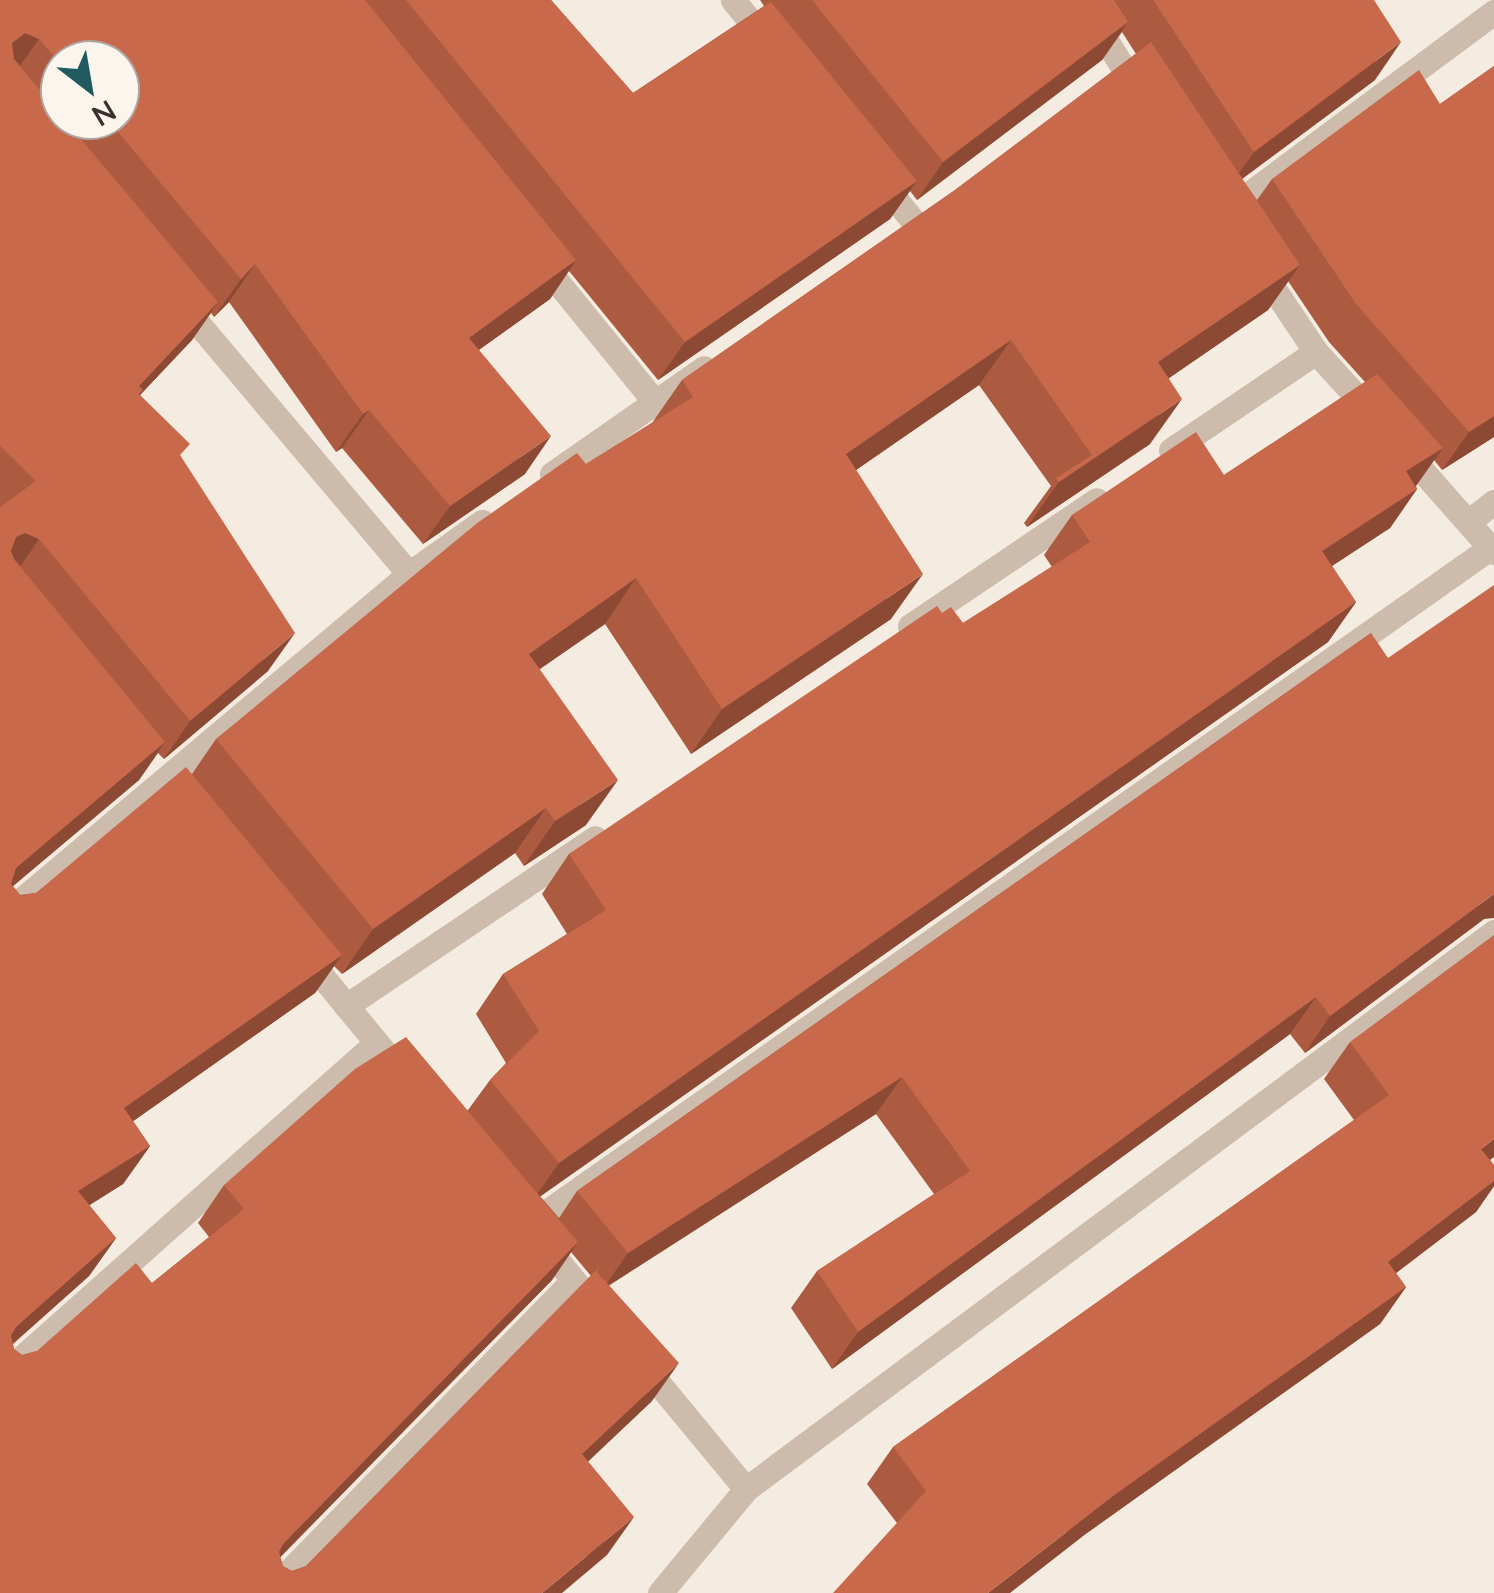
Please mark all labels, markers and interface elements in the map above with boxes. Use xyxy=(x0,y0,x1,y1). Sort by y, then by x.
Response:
north arrow xyxy=(40,40,140,140)
text: N xyxy=(86,94,122,134)

